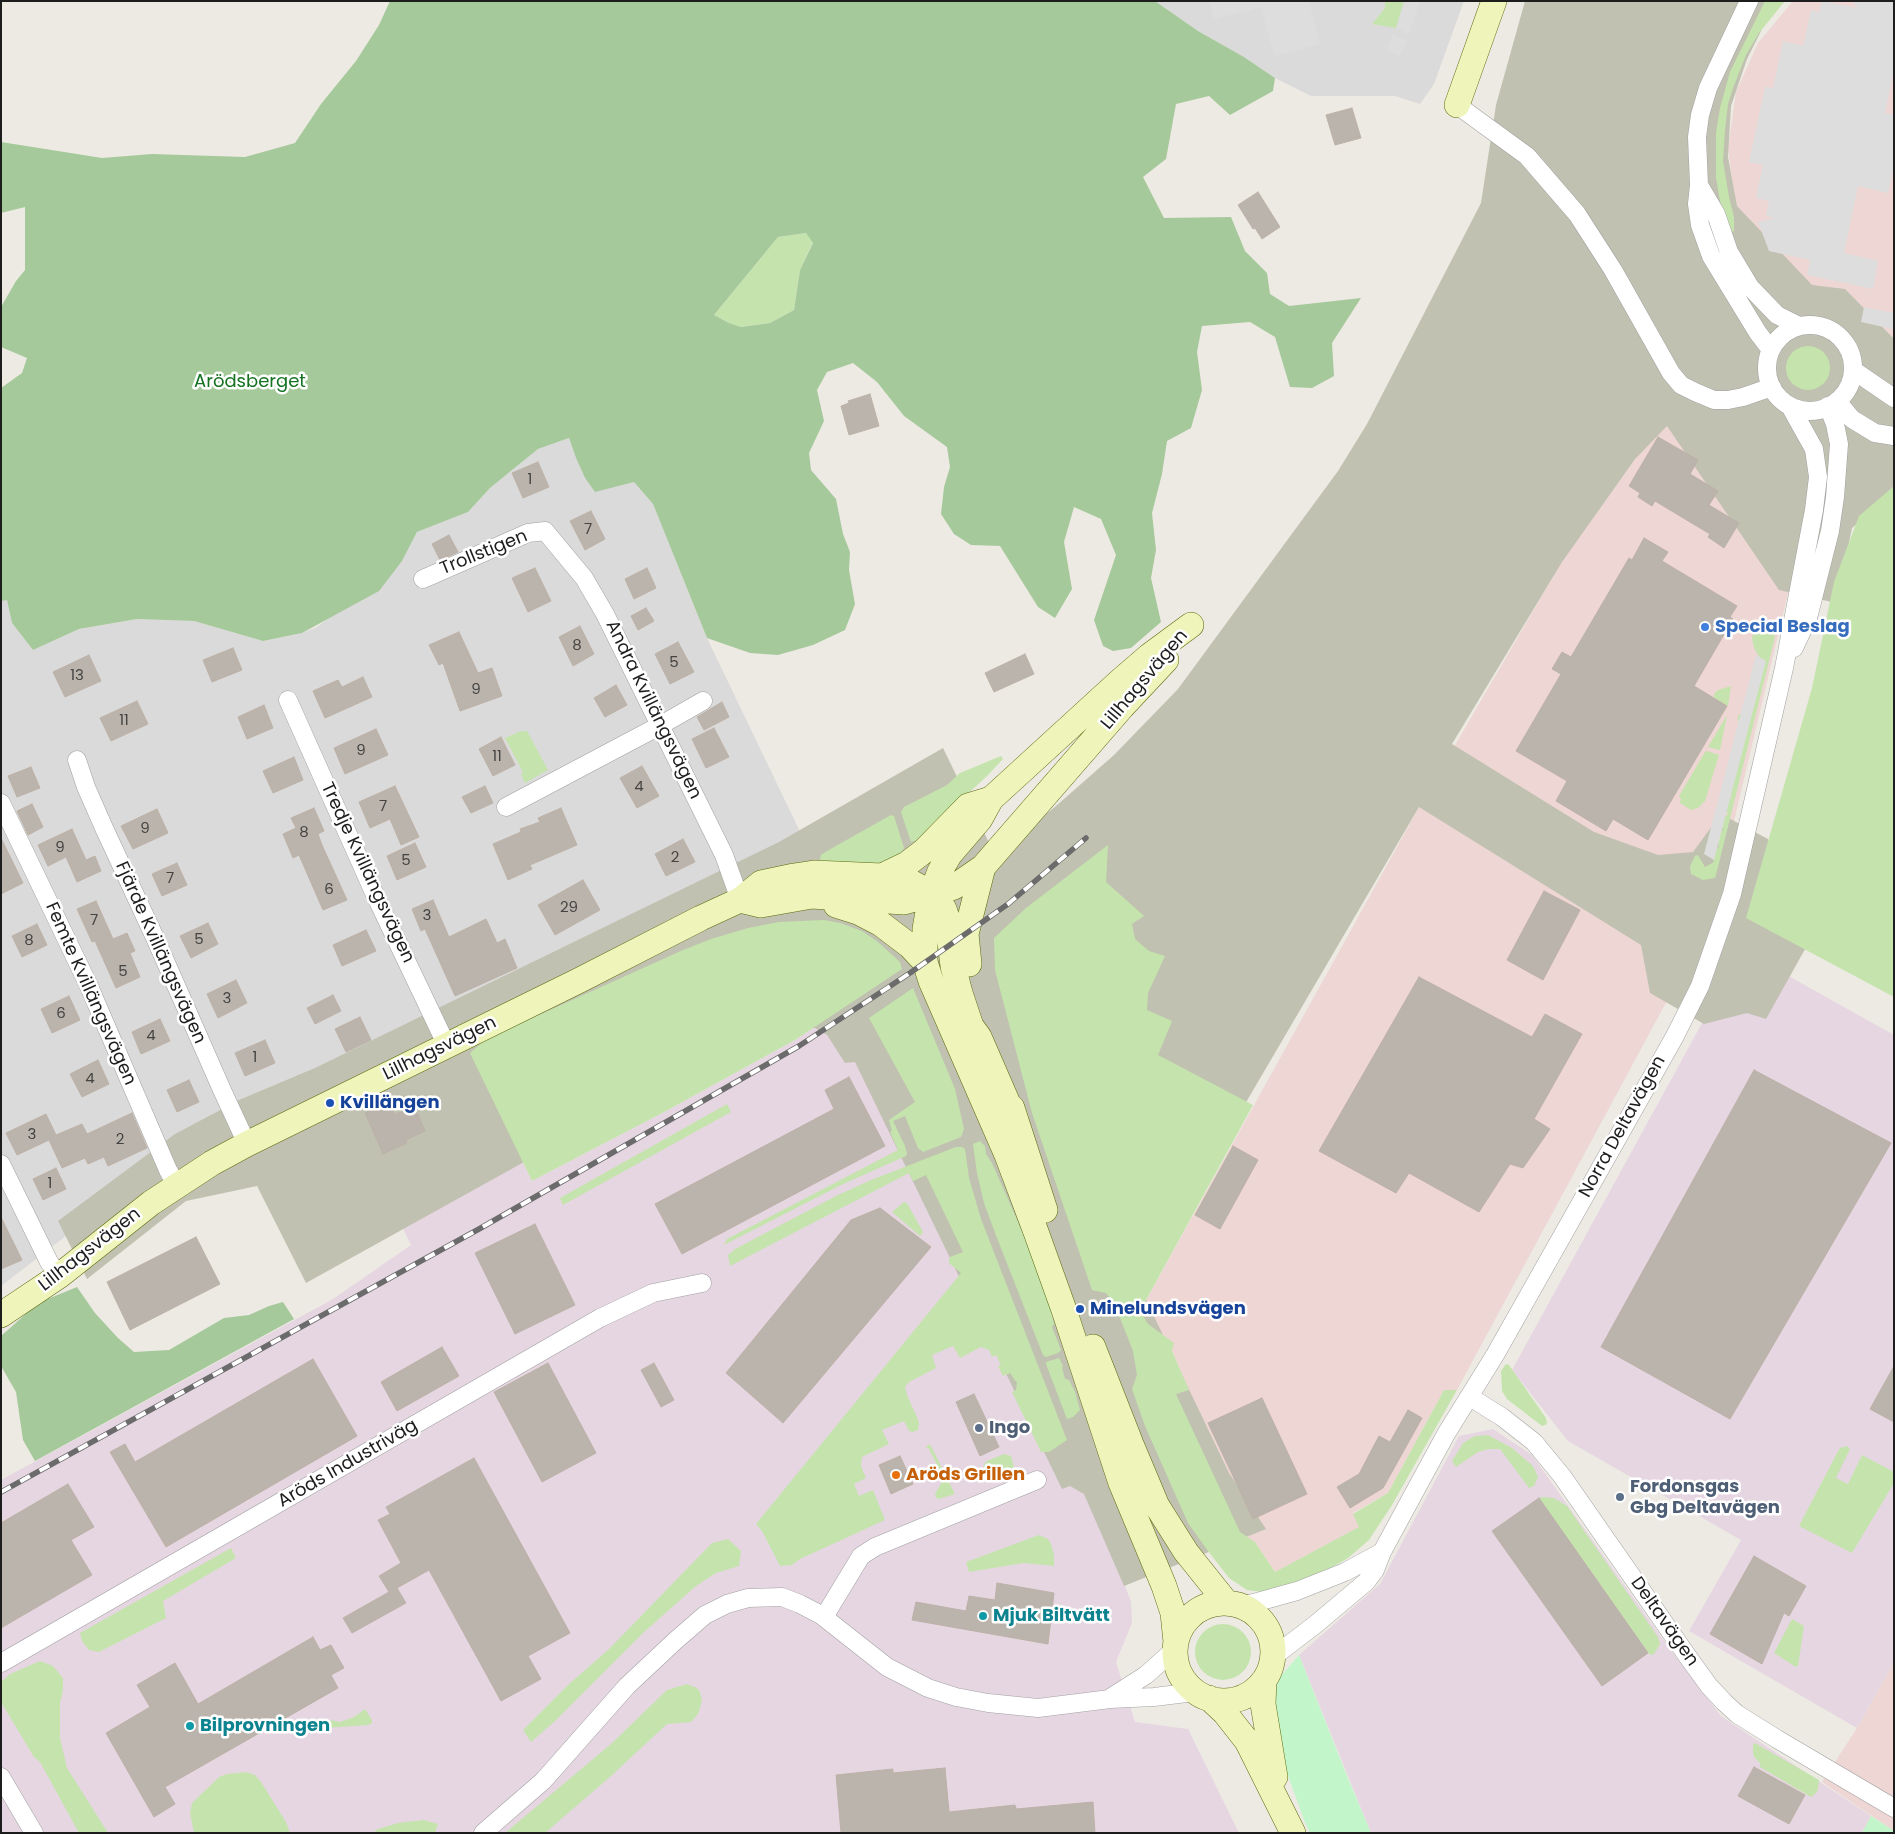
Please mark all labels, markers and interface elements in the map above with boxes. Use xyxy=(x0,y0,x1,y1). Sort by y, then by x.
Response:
park label: Arödsberget xyxy=(194,371,306,393)
house number: 1 xyxy=(528,471,532,489)
house number: 7 xyxy=(584,521,592,539)
street label: Trollstigen xyxy=(437,526,531,580)
place label: Special Beslag xyxy=(1715,616,1850,638)
street label: Andra Kvillängsvägen xyxy=(600,617,706,803)
marker: Special Beslag xyxy=(1699,621,1711,633)
street label: Lillhagsvägen xyxy=(1097,626,1193,734)
house number: 8 xyxy=(572,637,582,655)
house number: 5 xyxy=(669,654,679,672)
house number: 13 xyxy=(70,667,84,685)
house number: 9 xyxy=(471,681,481,699)
house number: 11 xyxy=(119,712,129,730)
house number: 9 xyxy=(356,742,366,760)
house number: 11 xyxy=(492,748,502,766)
house number: 4 xyxy=(634,778,644,796)
street label: Tredje Kvillängsvägen xyxy=(316,779,418,967)
house number: 7 xyxy=(379,798,387,816)
house number: 9 xyxy=(140,820,150,838)
house number: 8 xyxy=(299,824,309,842)
house number: 9 xyxy=(55,839,65,857)
house number: 2 xyxy=(671,849,679,867)
house number: 5 xyxy=(401,852,411,870)
street label: Fjärde Kvillängsvägen xyxy=(110,859,210,1047)
house number: 7 xyxy=(166,870,174,888)
house number: 6 xyxy=(324,881,334,899)
street label: Femte Kvillängsvägen xyxy=(40,899,140,1089)
house number: 29 xyxy=(560,899,578,917)
house number: 3 xyxy=(423,907,431,925)
house number: 7 xyxy=(90,912,98,930)
house number: 5 xyxy=(194,931,204,949)
house number: 8 xyxy=(24,932,34,950)
house number: 5 xyxy=(118,963,128,981)
house number: 3 xyxy=(223,990,231,1008)
house number: 6 xyxy=(56,1005,66,1023)
street label: Lillhagsvägen xyxy=(380,1012,500,1086)
house number: 4 xyxy=(146,1027,156,1045)
house number: 1 xyxy=(253,1049,257,1067)
street label: Norra Deltavägen xyxy=(1575,1052,1671,1202)
house number: 4 xyxy=(85,1070,95,1088)
place label: Kvillängen xyxy=(340,1092,440,1114)
marker: Kvillängen xyxy=(324,1097,336,1109)
house number: 3 xyxy=(28,1126,36,1144)
house number: 2 xyxy=(116,1131,124,1149)
house number: 1 xyxy=(48,1175,52,1193)
street label: Lillhagsvägen xyxy=(35,1203,145,1297)
place label: Minelundsvägen xyxy=(1090,1298,1246,1320)
marker: Minelundsvägen xyxy=(1074,1303,1086,1315)
street label: Aröds Industriväg xyxy=(274,1415,422,1513)
place label: Ingo xyxy=(989,1417,1030,1439)
marker: Ingo xyxy=(973,1422,985,1434)
place label: Aröds Grillen xyxy=(906,1464,1025,1486)
marker: Aröds Grillen xyxy=(890,1469,902,1481)
place label: Fordonsgas Gbg Deltavägen xyxy=(1630,1476,1780,1518)
marker: Fordonsgas Gbg Deltavägen xyxy=(1614,1491,1626,1503)
street label: Deltavägen xyxy=(1625,1573,1703,1671)
place label: Mjuk Biltvätt xyxy=(993,1605,1110,1627)
marker: Mjuk Biltvätt xyxy=(977,1610,989,1622)
place label: Bilprovningen xyxy=(200,1715,330,1737)
marker: Bilprovningen xyxy=(184,1720,196,1732)

